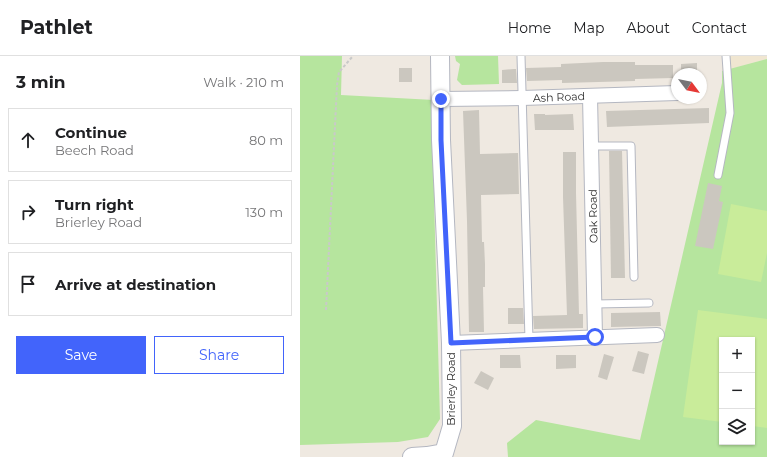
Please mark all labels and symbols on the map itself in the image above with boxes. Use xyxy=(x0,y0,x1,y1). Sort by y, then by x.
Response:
north arrow xyxy=(671,68,707,104)
street label: Ash Road xyxy=(533,89,585,105)
route end xyxy=(432,90,450,108)
street label: Oak Road xyxy=(586,189,600,243)
route start xyxy=(586,328,604,346)
street label: Brierley Road xyxy=(444,352,458,426)

